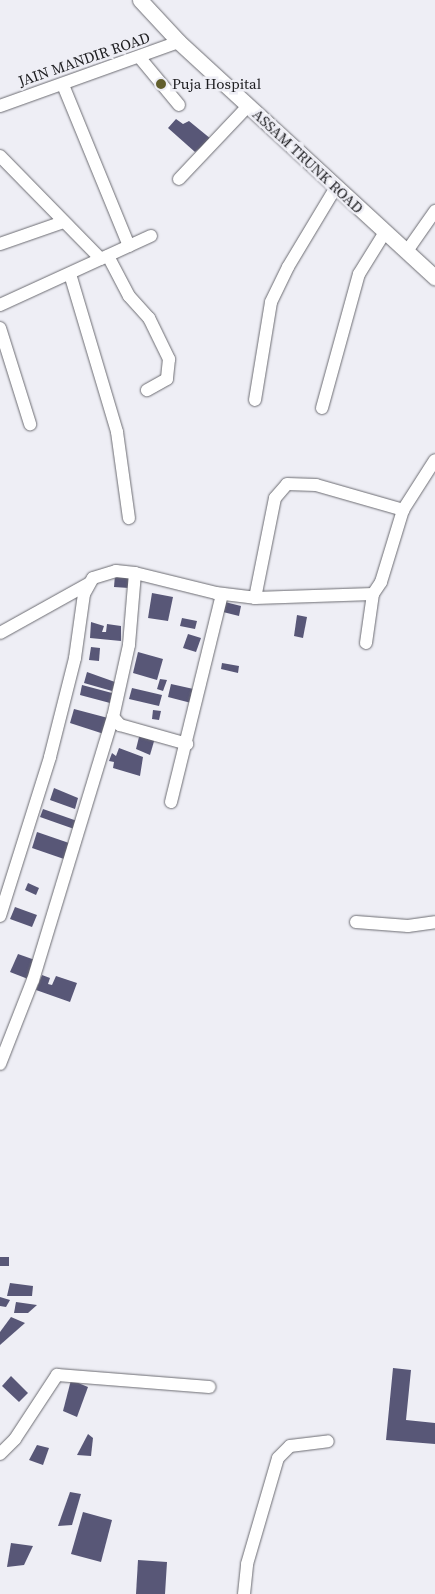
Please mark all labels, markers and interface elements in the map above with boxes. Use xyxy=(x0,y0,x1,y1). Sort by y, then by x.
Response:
street label: JAIN MANDIR ROAD xyxy=(16,28,152,90)
place label: Puja Hospital xyxy=(172,75,261,93)
marker: Puja Hospital xyxy=(154,77,168,91)
street label: ASSAM TRUNK ROAD xyxy=(249,105,367,217)

